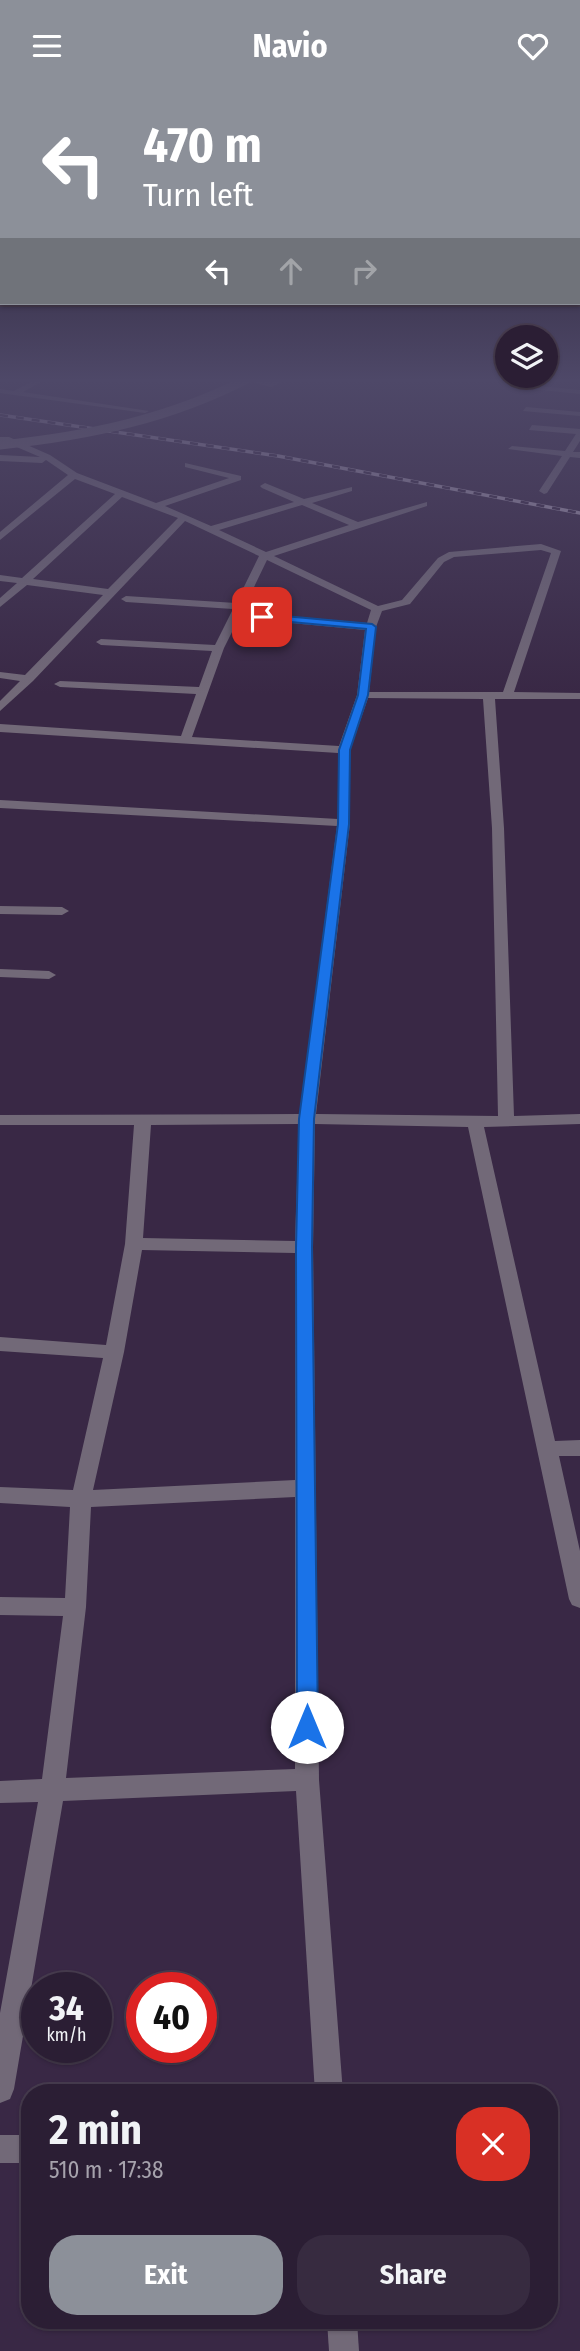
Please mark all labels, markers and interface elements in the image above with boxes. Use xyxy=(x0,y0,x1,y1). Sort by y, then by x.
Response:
icon: menu xyxy=(28,27,66,65)
text: Navio xyxy=(252,27,328,65)
icon: heart xyxy=(514,27,552,65)
text: 470 m xyxy=(143,116,262,175)
icon: left xyxy=(28,119,119,210)
text: Turn left xyxy=(143,176,253,214)
icon: left xyxy=(199,252,237,290)
icon: ahead xyxy=(272,252,310,290)
icon: right xyxy=(345,252,383,290)
map controls xyxy=(495,325,558,388)
button: layers xyxy=(495,325,558,388)
pin xyxy=(232,587,292,647)
icon: arrive xyxy=(243,598,281,636)
position arrow xyxy=(270,1690,344,1764)
speed limit sign: 40 xyxy=(126,1972,217,2063)
text: 34 xyxy=(49,1987,84,2029)
text: km/h xyxy=(46,2024,87,2046)
text: 2 min xyxy=(49,2105,142,2155)
button: close xyxy=(456,2107,530,2181)
text: 510 m · 17:38 xyxy=(49,2156,163,2184)
button: Exit xyxy=(49,2235,283,2315)
button: Share xyxy=(297,2235,530,2315)

